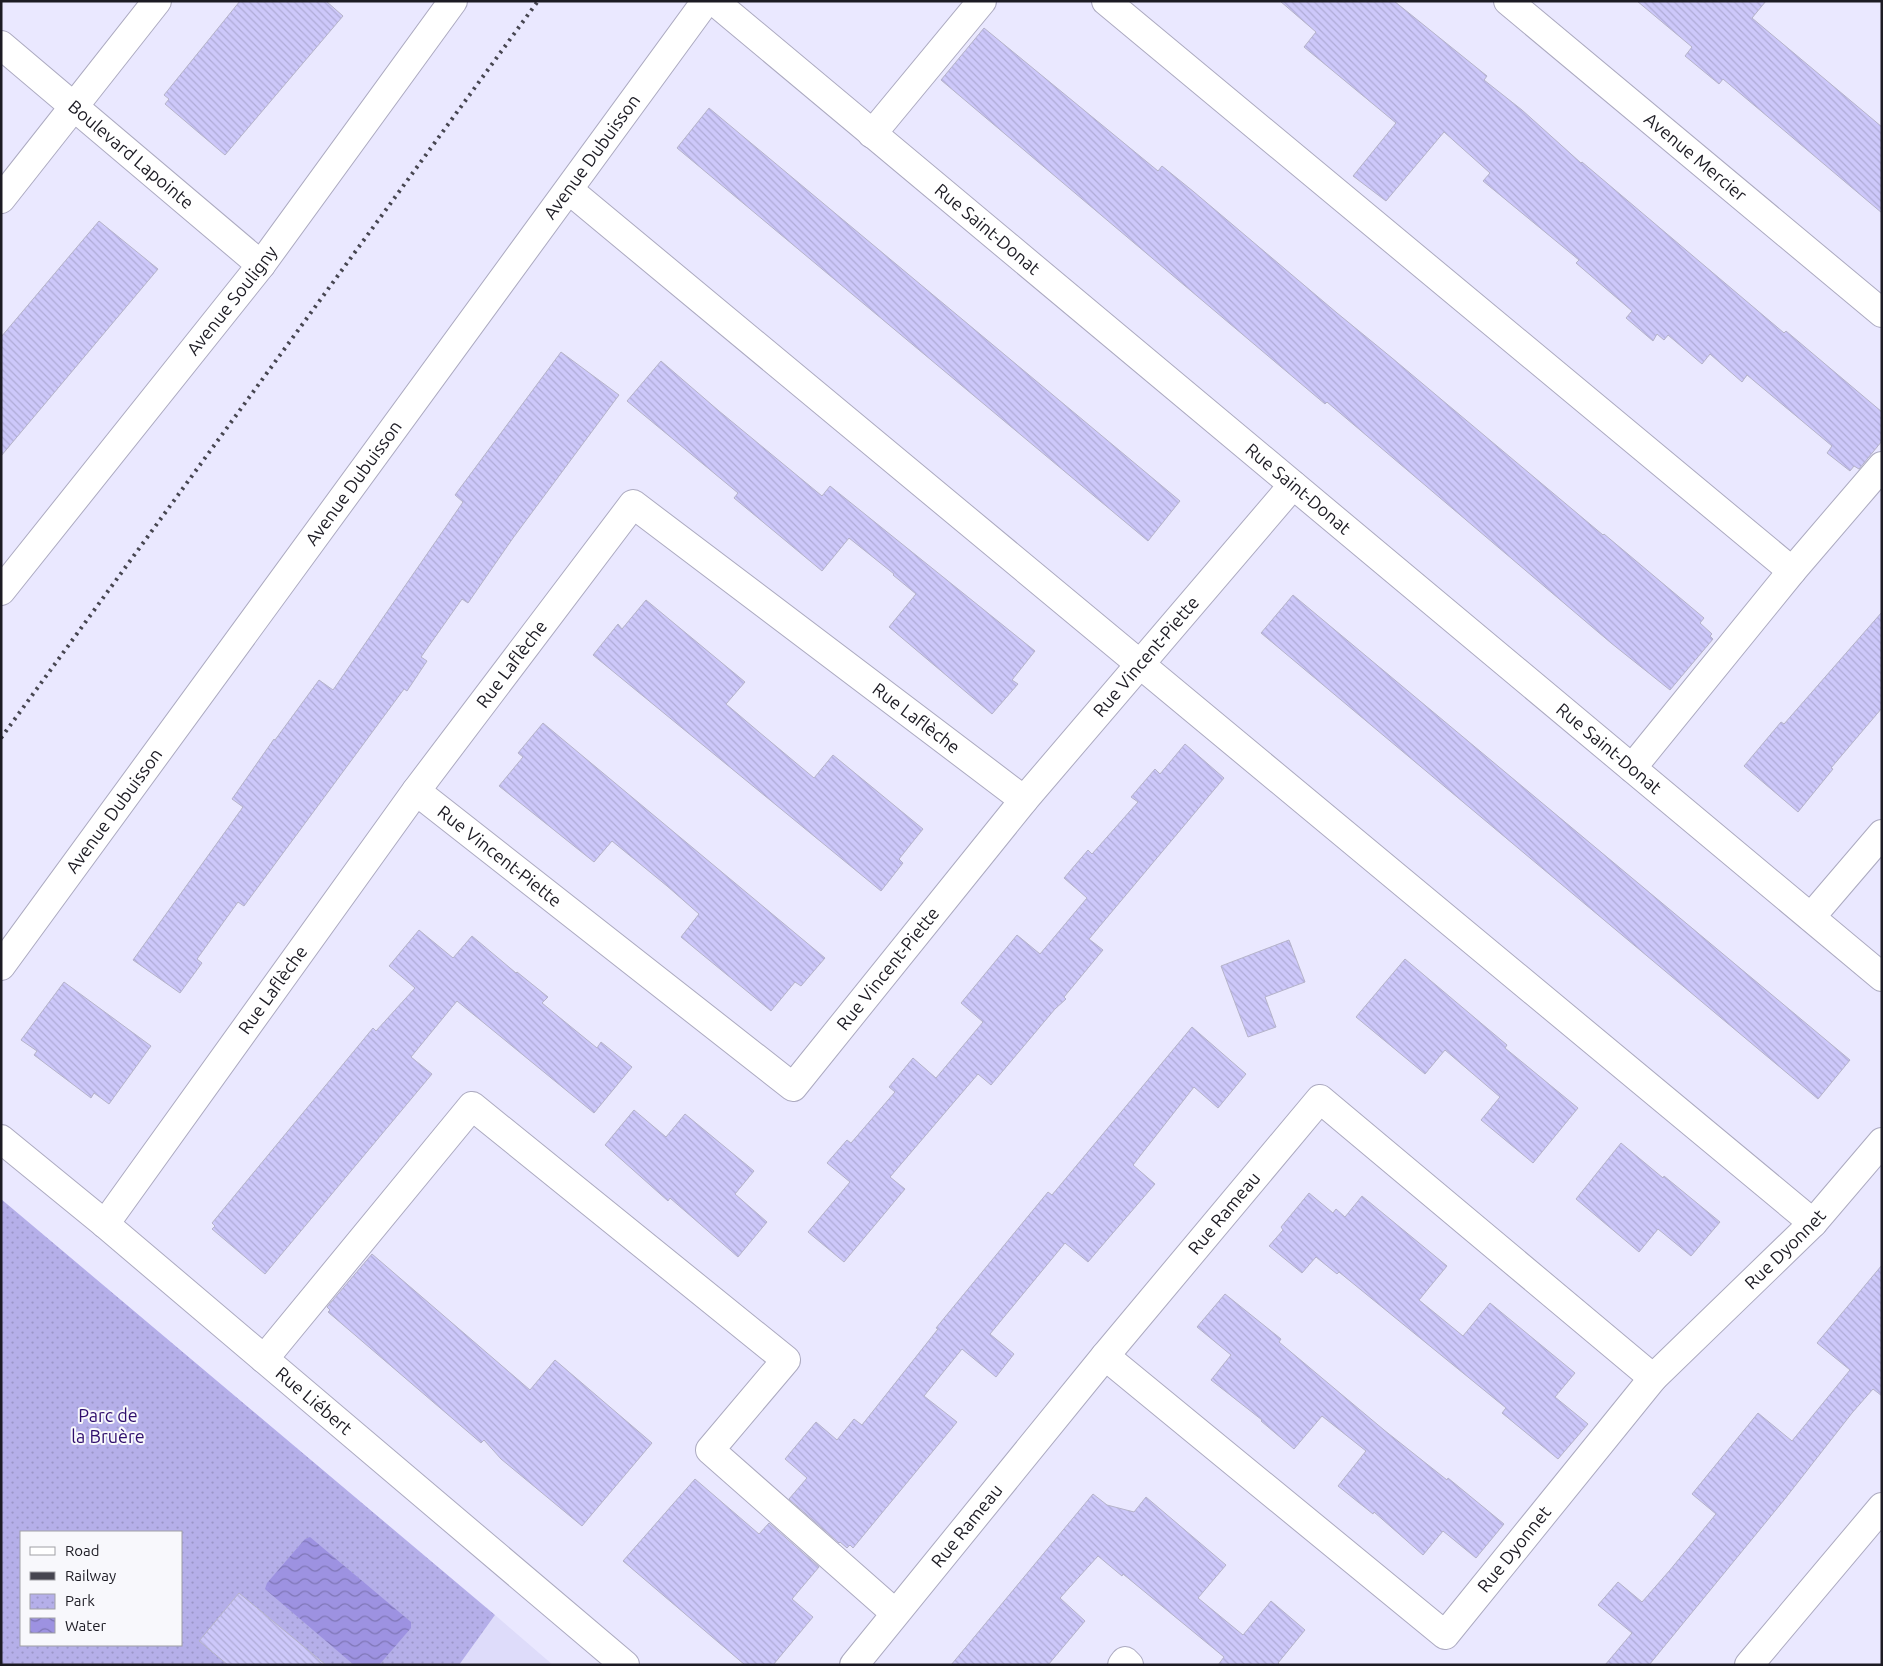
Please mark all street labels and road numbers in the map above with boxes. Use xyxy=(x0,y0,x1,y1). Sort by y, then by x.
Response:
street label: Avenue Dubuisson xyxy=(539,90,643,223)
street label: Boulevard Lapointe xyxy=(65,96,198,213)
street label: Avenue Mercier xyxy=(1641,108,1751,205)
street label: Rue Saint-Donat xyxy=(931,179,1044,278)
street label: Avenue Souligny xyxy=(182,242,281,359)
street label: Avenue Dubuisson xyxy=(301,416,405,549)
street label: Rue Saint-Donat xyxy=(1242,439,1355,538)
street label: Rue Vincent-Piette xyxy=(1089,592,1202,720)
street label: Rue Laflèche xyxy=(472,616,550,711)
street label: Rue Laflèche xyxy=(869,678,964,757)
street label: Rue Saint-Donat xyxy=(1553,698,1666,797)
street label: Avenue Dubuisson xyxy=(61,744,166,877)
street label: Rue Vincent-Piette xyxy=(434,801,566,910)
street label: Rue Vincent-Piette xyxy=(832,903,943,1034)
street label: Rue Laflèche xyxy=(234,941,311,1038)
street label: Rue Rameau xyxy=(1183,1168,1264,1258)
street label: Rue Dyonnet xyxy=(1740,1205,1829,1293)
street label: Rue Liébert xyxy=(272,1362,356,1438)
street label: Rue Rameau xyxy=(926,1480,1006,1571)
street label: Rue Dyonnet xyxy=(1473,1502,1554,1596)

